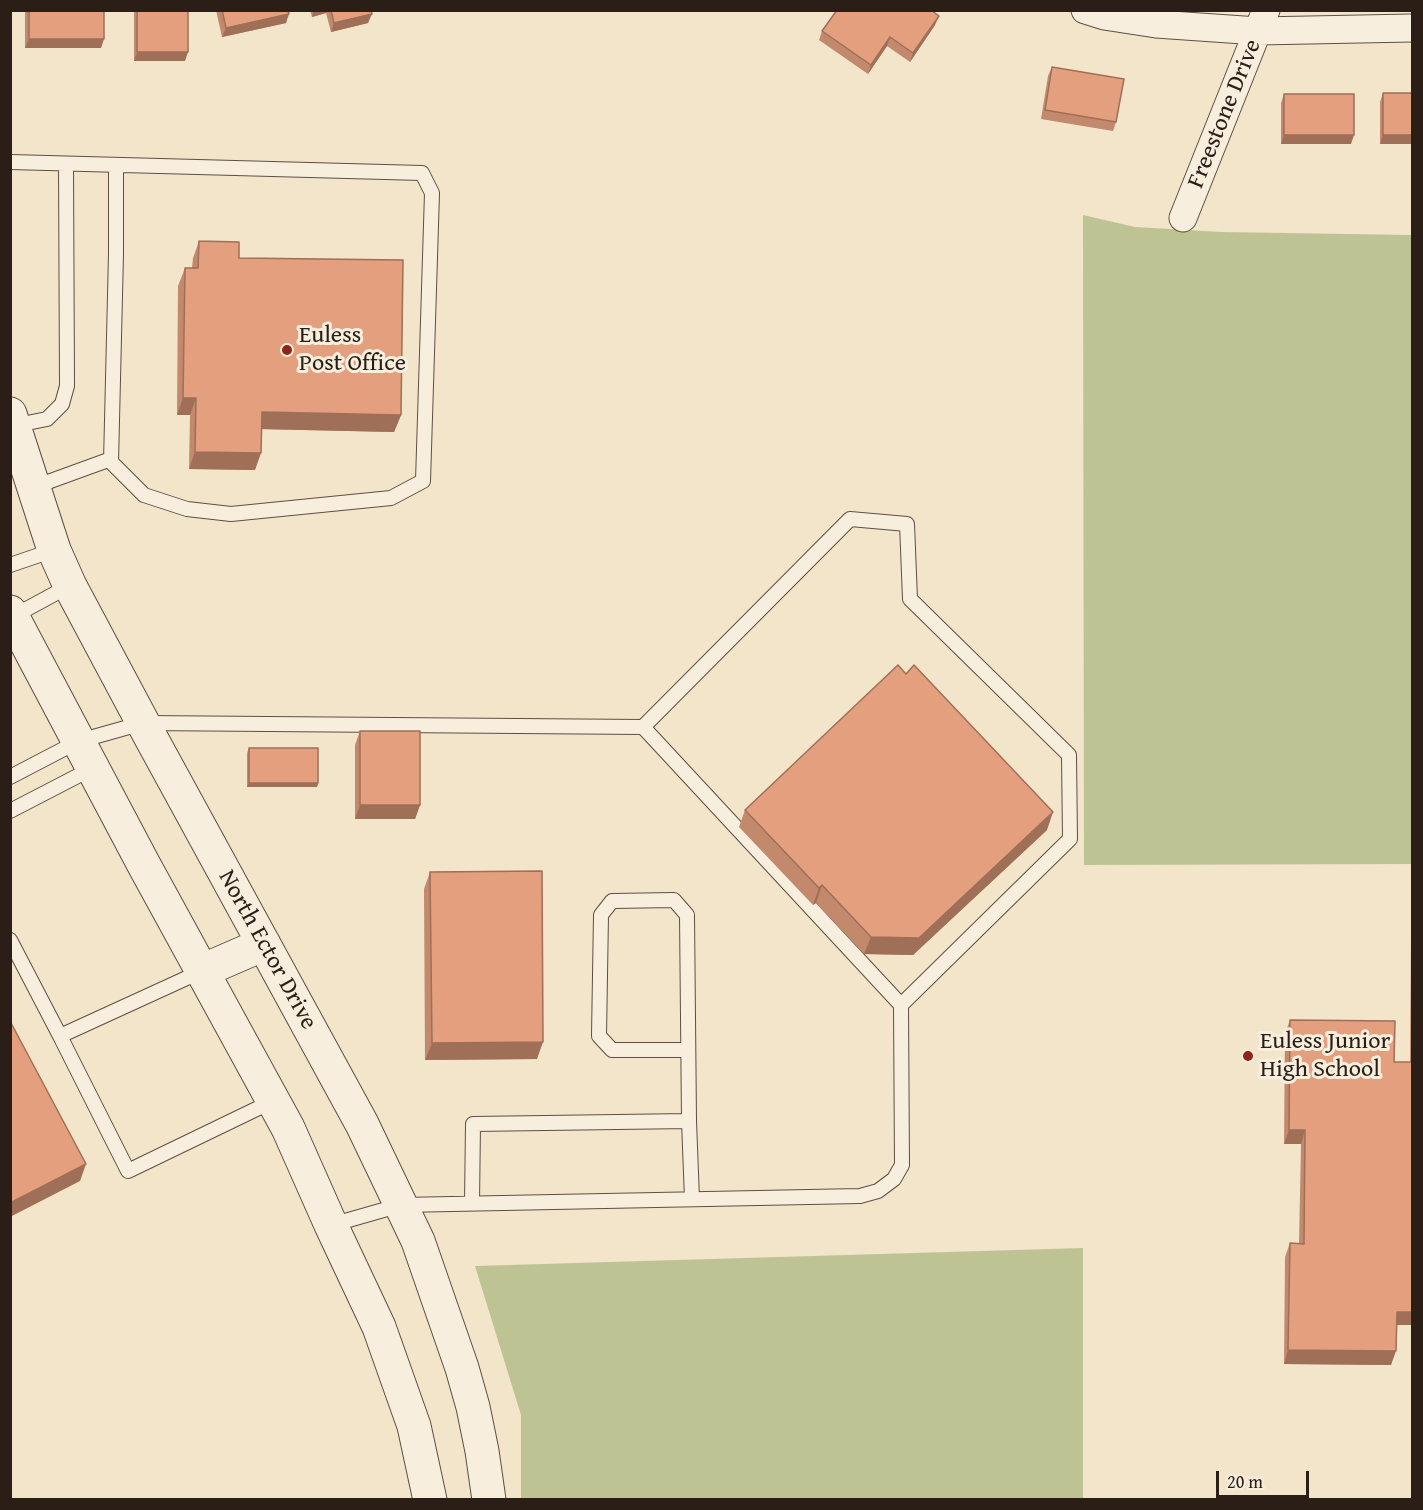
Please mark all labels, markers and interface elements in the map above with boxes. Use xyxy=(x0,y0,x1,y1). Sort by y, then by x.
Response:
street label: Freestone Drive xyxy=(1182,35,1268,193)
place label: Euless Post Office xyxy=(299,322,406,378)
marker: Euless Post Office xyxy=(280,343,294,357)
street label: North Ector Drive xyxy=(211,865,323,1035)
place label: Euless Junior High School xyxy=(1260,1028,1390,1084)
marker: Euless Junior High School xyxy=(1241,1049,1255,1063)
scale bar xyxy=(1219,1459,1312,1497)
text: 20 m xyxy=(1227,1468,1263,1495)

